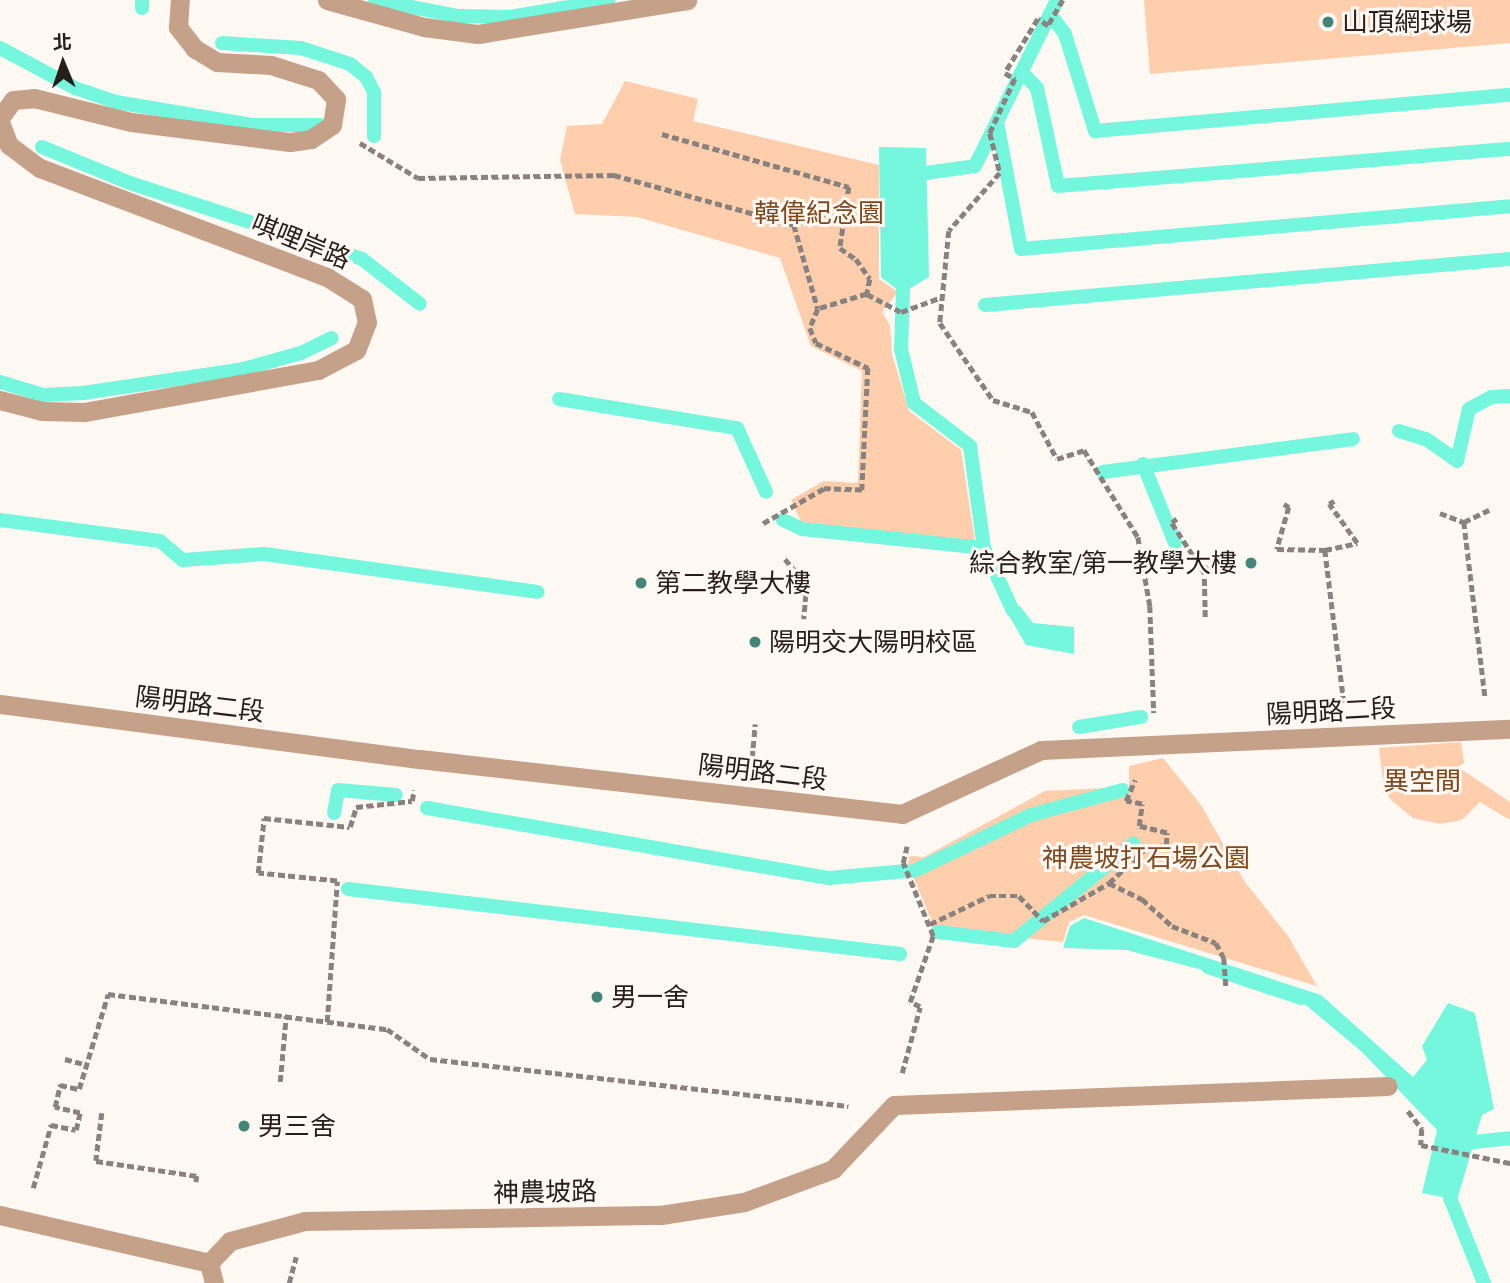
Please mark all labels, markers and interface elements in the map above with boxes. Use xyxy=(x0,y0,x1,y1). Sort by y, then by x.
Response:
place label: 山頂網球場 xyxy=(1342,6,1472,38)
marker: 山頂網球場 xyxy=(1320,14,1336,30)
north arrow xyxy=(28,28,98,98)
text: 北 xyxy=(52,30,72,54)
park label: 韓偉紀念園 xyxy=(754,197,884,229)
street label: 唭哩岸路 xyxy=(247,207,355,275)
place label: 綜合教室/第一教學大樓 xyxy=(969,547,1237,579)
marker: 綜合教室/第一教學大樓 xyxy=(1243,555,1259,571)
place label: 第二教學大樓 xyxy=(655,567,811,599)
marker: 第二教學大樓 xyxy=(633,575,649,591)
place label: 陽明交大陽明校區 xyxy=(769,626,977,658)
marker: 陽明交大陽明校區 xyxy=(747,634,763,650)
street label: 陽明路二段 xyxy=(134,681,266,727)
street label: 陽明路二段 xyxy=(1265,692,1397,730)
street label: 陽明路二段 xyxy=(697,749,829,795)
park label: 異空間 xyxy=(1383,765,1461,797)
park label: 神農坡打石場公園 xyxy=(1042,842,1250,874)
place label: 男一舍 xyxy=(611,981,689,1013)
marker: 男一舍 xyxy=(589,989,605,1005)
place label: 男三舍 xyxy=(258,1110,336,1142)
marker: 男三舍 xyxy=(236,1118,252,1134)
street label: 神農坡路 xyxy=(493,1175,597,1209)

